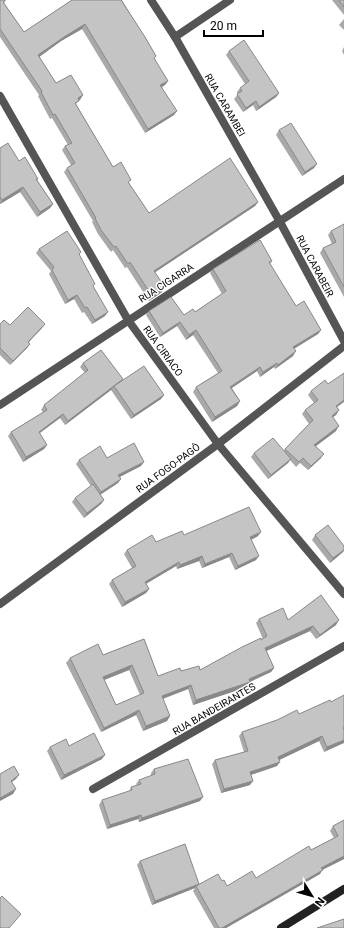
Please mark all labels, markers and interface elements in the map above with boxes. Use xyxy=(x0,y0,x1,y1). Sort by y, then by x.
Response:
scale bar xyxy=(204,12,263,38)
text: 20 m xyxy=(210,19,237,33)
street label: RUA CARAMBEI xyxy=(203,72,247,138)
street label: RUA CARABEIR xyxy=(294,233,336,299)
street label: RUA CIGARRA xyxy=(137,261,196,305)
street label: RUA CIRIACO xyxy=(141,324,185,378)
street label: RUA FOGO-PAGÔ xyxy=(133,440,202,495)
street label: RUA BANDEIRANTES xyxy=(171,681,257,737)
north arrow xyxy=(292,876,332,916)
text: N xyxy=(312,895,327,909)

